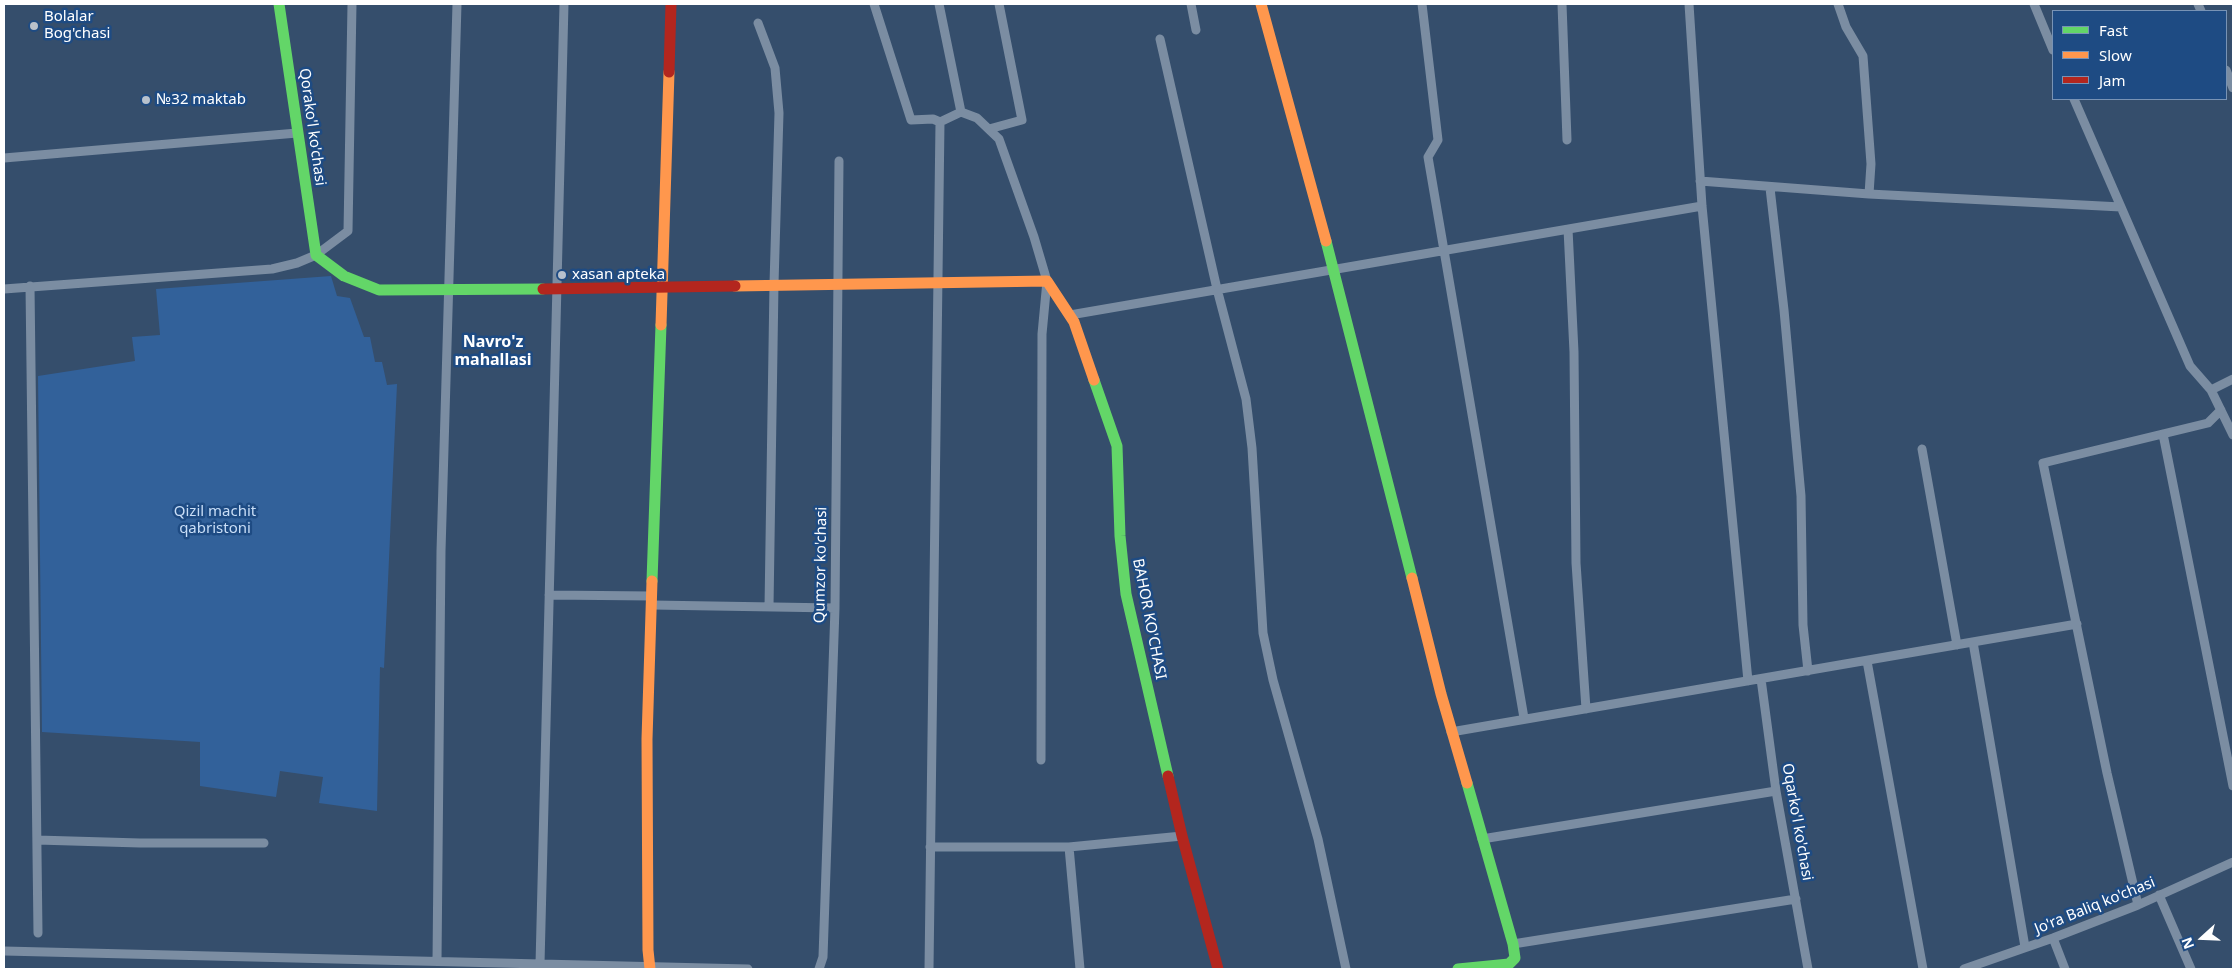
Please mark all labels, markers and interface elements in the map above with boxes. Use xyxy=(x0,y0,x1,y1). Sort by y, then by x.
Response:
place label: Bolalar Bog'chasi xyxy=(44,8,110,43)
legend xyxy=(2052,10,2227,100)
marker: Bolalar Bog'chasi xyxy=(28,20,40,32)
text: Fast xyxy=(2099,20,2128,40)
text: Slow xyxy=(2099,45,2132,65)
street label: Qorako'l ko'chasi xyxy=(295,67,329,187)
text: Jam xyxy=(2099,70,2126,90)
place label: №32 maktab xyxy=(156,91,246,109)
marker: №32 maktab xyxy=(140,94,152,106)
place label: xasan apteka xyxy=(572,266,665,284)
marker: xasan apteka xyxy=(556,269,568,281)
district label: Navro'z mahallasi xyxy=(454,332,532,370)
park label: Qizil machit qabristoni xyxy=(174,503,256,538)
street label: Qumzor ko'chasi xyxy=(811,507,831,623)
street label: BAHOR KO'CHASI xyxy=(1128,557,1170,681)
street label: Oqarko'l ko'chasi xyxy=(1778,762,1816,882)
street label: Jo'ra Baliq ko'chasi xyxy=(2032,874,2158,938)
north arrow xyxy=(2177,913,2227,963)
text: N xyxy=(2177,935,2198,952)

